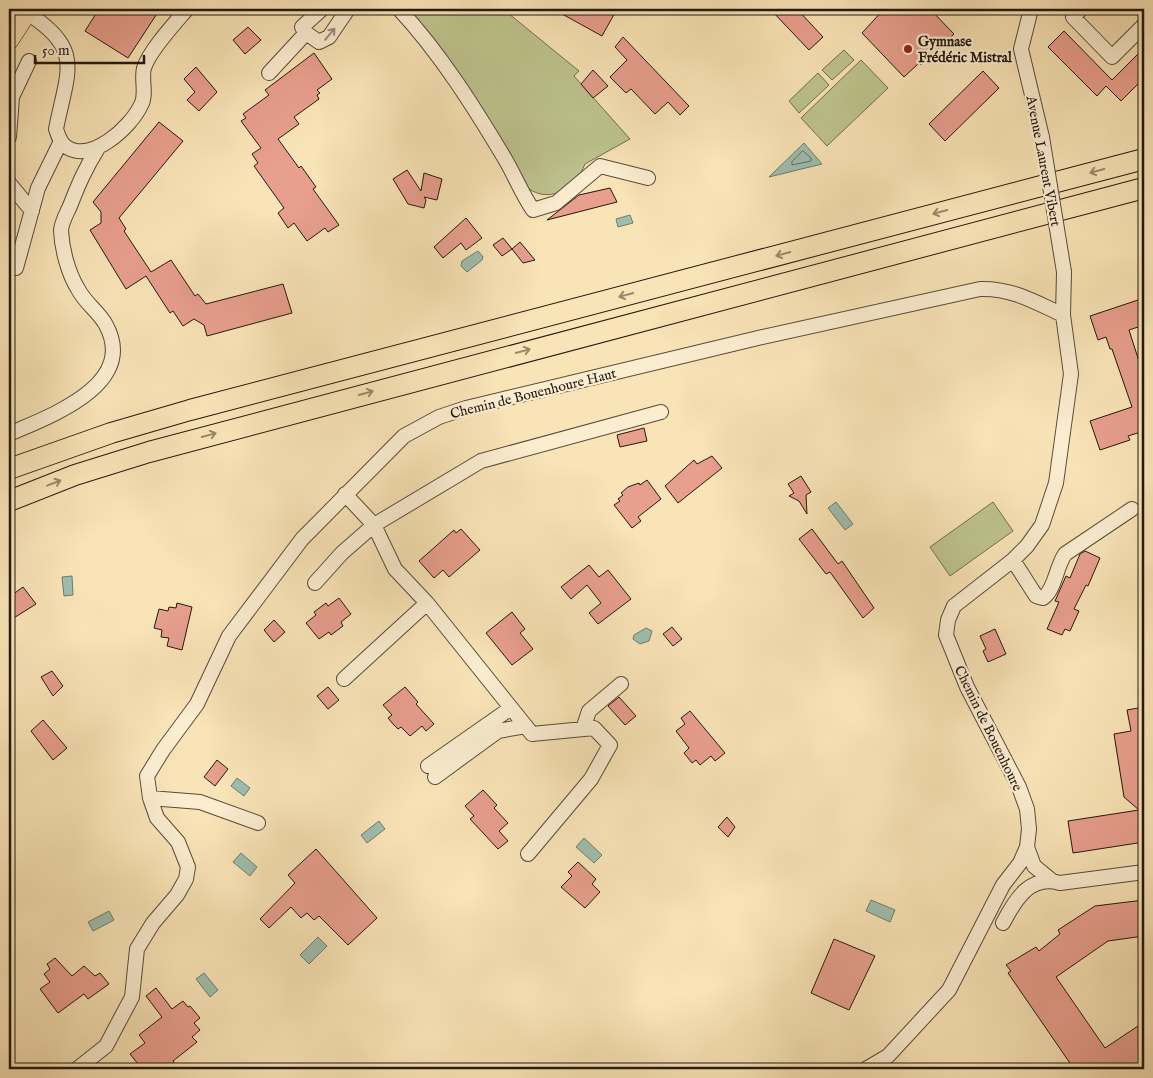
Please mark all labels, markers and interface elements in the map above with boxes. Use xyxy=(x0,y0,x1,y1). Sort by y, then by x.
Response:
one-way arrow xyxy=(325,27,336,40)
scale bar xyxy=(35,32,144,64)
place label: Gymnase Frédéric Mistral xyxy=(918,33,1013,67)
text: 50 m xyxy=(42,41,70,60)
marker: Gymnase Frédéric Mistral xyxy=(902,43,914,55)
street label: Avenue Laurent Vibert xyxy=(1021,93,1065,228)
one-way arrow xyxy=(1090,167,1106,176)
one-way arrow xyxy=(932,208,948,217)
one-way arrow xyxy=(775,249,791,259)
one-way arrow xyxy=(618,291,634,300)
one-way arrow xyxy=(515,346,531,355)
street label: Chemin de Bouenhoure Haut xyxy=(448,365,618,423)
one-way arrow xyxy=(358,387,374,397)
one-way arrow xyxy=(201,430,217,439)
one-way arrow xyxy=(46,478,61,487)
street label: Chemin de Bouenhoure xyxy=(950,663,1027,795)

